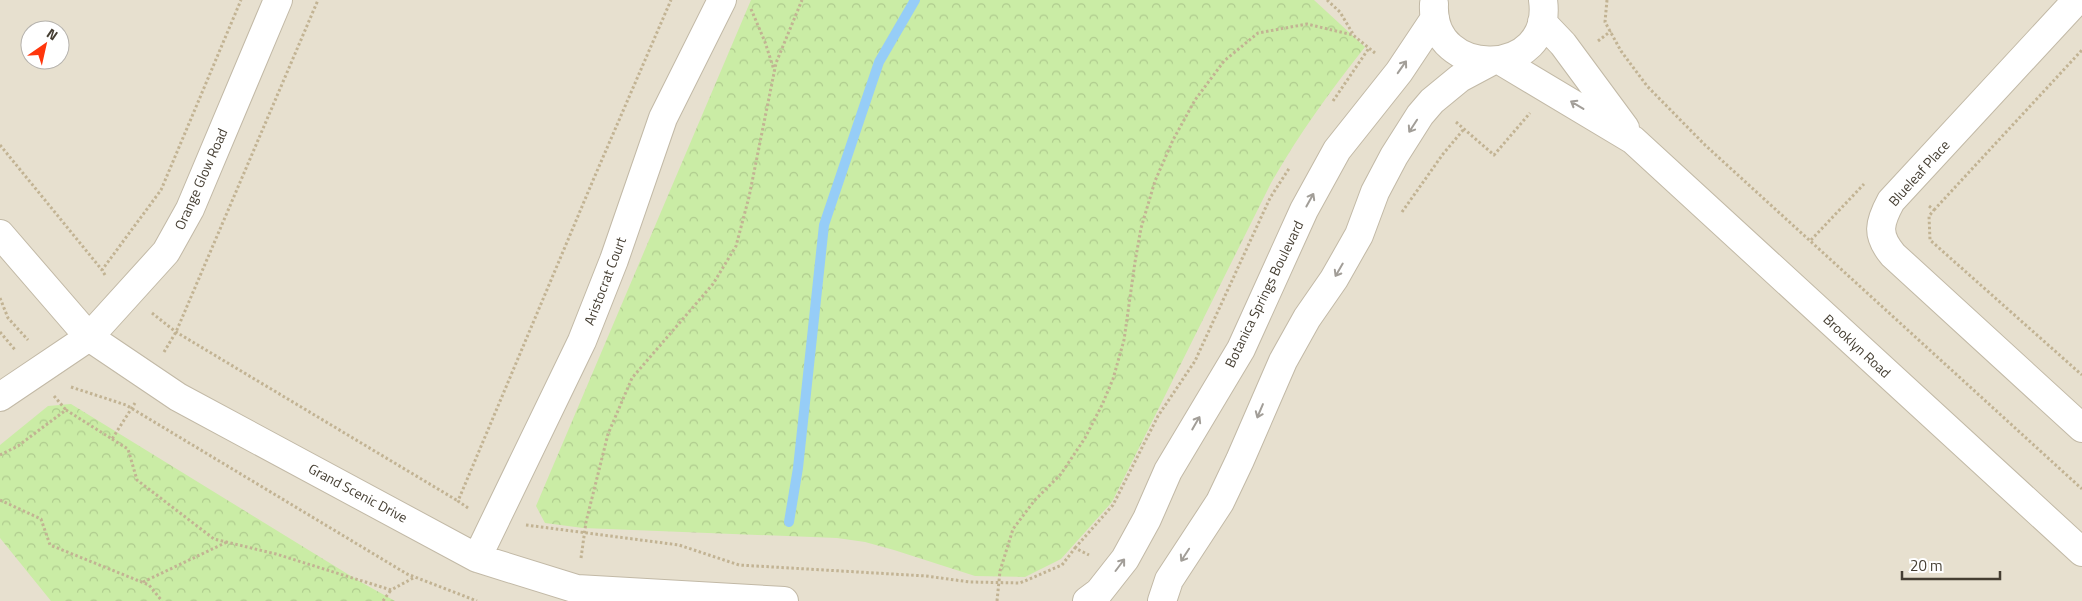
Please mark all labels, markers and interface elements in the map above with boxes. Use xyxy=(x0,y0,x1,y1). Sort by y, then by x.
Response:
north arrow xyxy=(20,20,70,70)
text: N xyxy=(43,22,62,45)
one-way arrow xyxy=(1397,60,1407,74)
one-way arrow xyxy=(1570,99,1584,109)
one-way arrow xyxy=(1408,119,1419,133)
street label: Orange Glow Road xyxy=(169,125,232,233)
street label: Blueleaf Place xyxy=(1883,135,1954,211)
one-way arrow xyxy=(1305,194,1315,208)
street label: Botanica Springs Boulevard xyxy=(1219,217,1308,371)
street label: Aristocrat Court xyxy=(578,234,631,328)
one-way arrow xyxy=(1334,262,1344,277)
street label: Brooklyn Road xyxy=(1819,309,1896,383)
one-way arrow xyxy=(1255,403,1265,418)
one-way arrow xyxy=(1192,416,1202,430)
street label: Grand Scenic Drive xyxy=(305,458,412,528)
one-way arrow xyxy=(1180,548,1191,562)
scale bar xyxy=(1902,548,2000,580)
text: 20 m xyxy=(1910,554,1943,577)
one-way arrow xyxy=(1114,559,1125,572)

